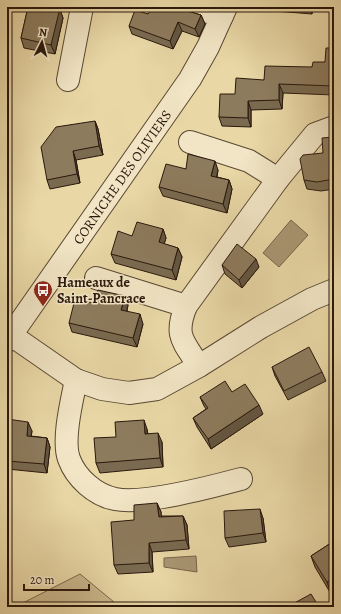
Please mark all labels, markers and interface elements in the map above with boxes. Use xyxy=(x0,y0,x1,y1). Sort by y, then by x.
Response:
north arrow xyxy=(22,22,62,62)
text: N xyxy=(38,25,48,40)
street label: CORNICHE DES OLIVIERS xyxy=(69,106,176,248)
place label: Hameaux de Saint-Pancrace xyxy=(57,273,146,308)
bus stop icon: Hameaux de Saint-Pancrace xyxy=(32,279,54,307)
scale bar xyxy=(24,566,89,592)
text: 20 m xyxy=(30,572,54,588)

